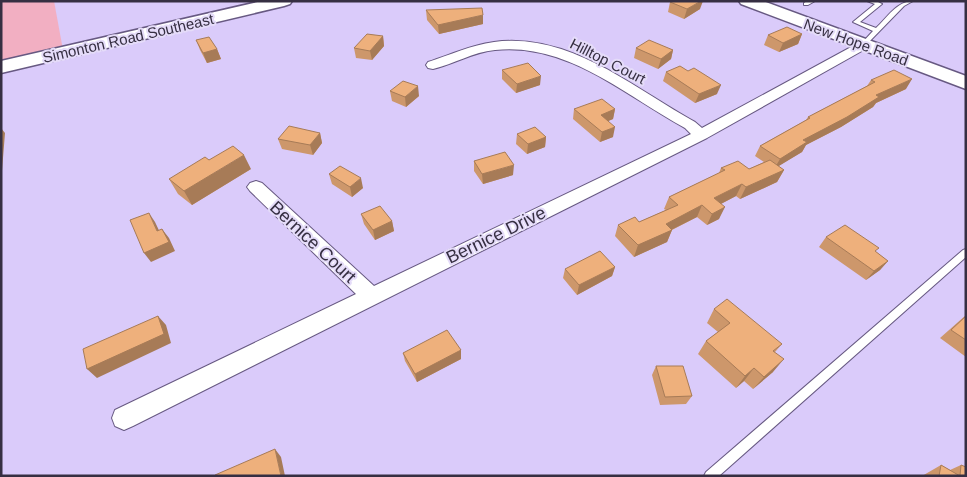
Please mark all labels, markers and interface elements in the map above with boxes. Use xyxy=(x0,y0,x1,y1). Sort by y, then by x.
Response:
street label: Simonton Road Southeast xyxy=(41,10,216,66)
street label: New Hope Road xyxy=(801,15,911,69)
street label: Hilltop Court xyxy=(567,35,649,88)
street label: Bernice Court xyxy=(266,197,360,287)
street label: Bernice Drive xyxy=(443,202,549,268)

